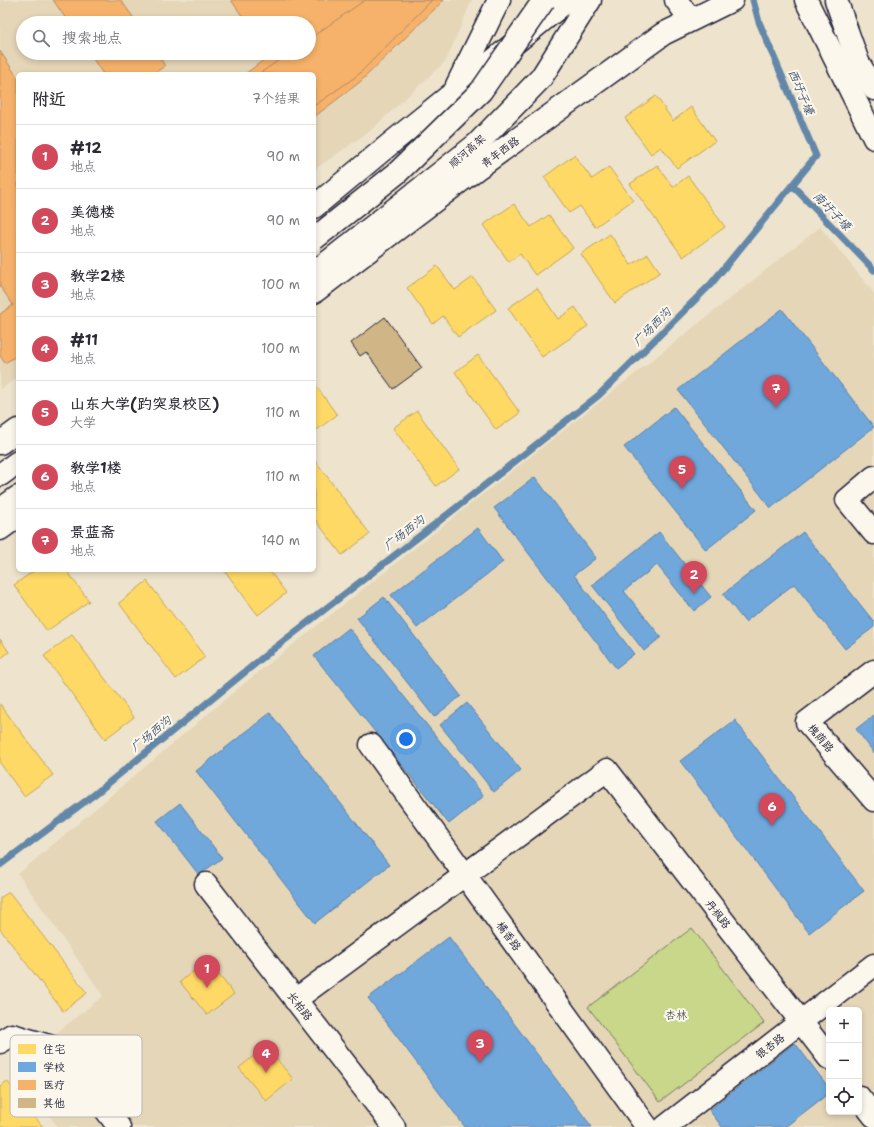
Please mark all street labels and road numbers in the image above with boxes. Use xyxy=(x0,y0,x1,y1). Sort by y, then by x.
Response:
street label: 顺河高架 xyxy=(446,131,489,171)
street label: 青年西路 xyxy=(478,133,523,171)
street label: 槐荫路 xyxy=(804,721,837,756)
street label: 丹枫路 xyxy=(702,897,734,932)
street label: 橘香路 xyxy=(493,919,524,954)
street label: 长柏路 xyxy=(284,989,316,1024)
street label: 银杏路 xyxy=(753,1030,788,1062)

